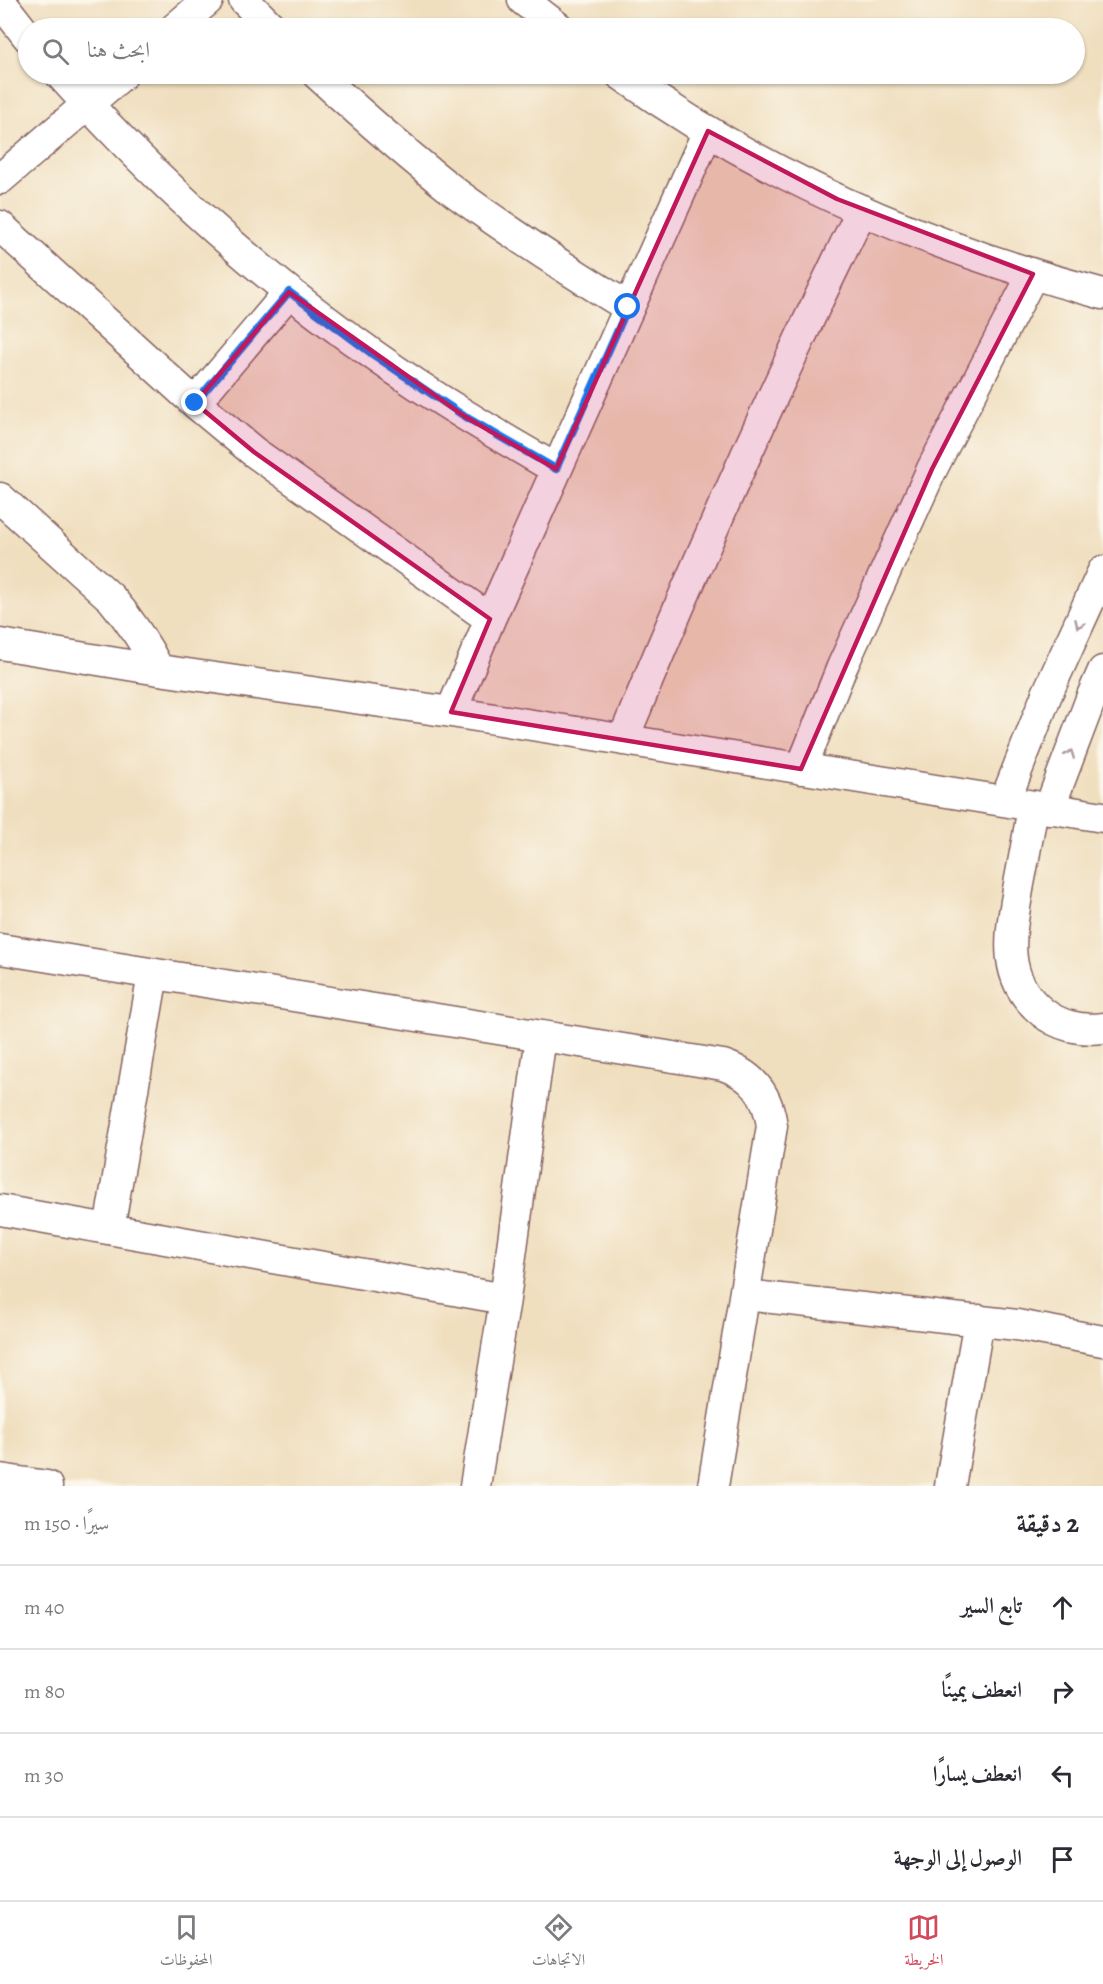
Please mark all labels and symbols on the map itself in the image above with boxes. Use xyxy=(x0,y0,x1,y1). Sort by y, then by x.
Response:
route start xyxy=(614,293,640,319)
route end xyxy=(181,389,207,415)
one-way arrow xyxy=(1074,618,1086,629)
one-way arrow xyxy=(1062,749,1075,760)

